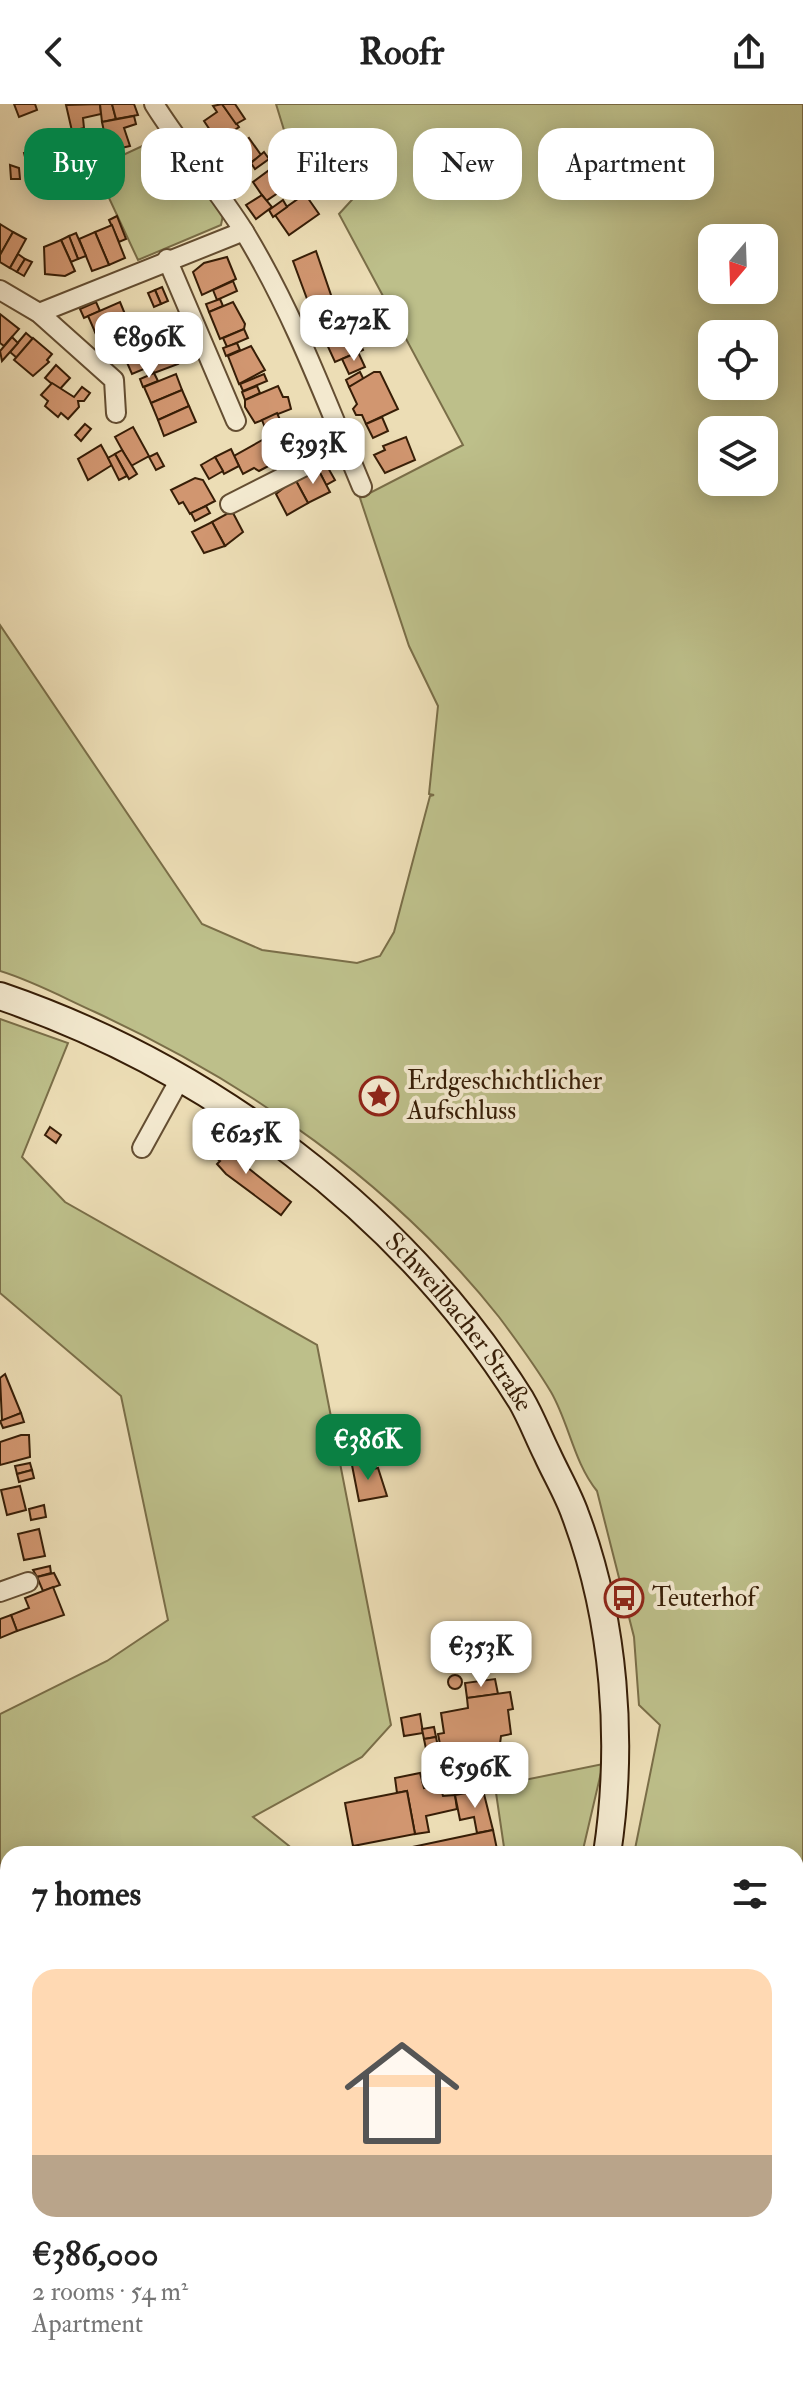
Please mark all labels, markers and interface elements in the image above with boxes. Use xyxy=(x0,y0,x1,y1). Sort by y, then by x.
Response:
icon: back xyxy=(32,30,76,74)
text: Roofr xyxy=(359,30,444,75)
icon: share xyxy=(727,30,771,74)
chip: Buy xyxy=(24,128,125,200)
chip: Rent xyxy=(141,128,252,200)
chip: Filters xyxy=(268,128,397,200)
chip: New xyxy=(413,128,522,200)
chip: Apartment xyxy=(538,128,714,200)
north arrow xyxy=(698,224,778,304)
map controls xyxy=(698,224,778,496)
pin: €272K xyxy=(298,295,410,363)
text: €272K xyxy=(318,305,390,337)
pin: €896K xyxy=(93,312,205,380)
button: locate xyxy=(698,320,778,400)
text: €896K xyxy=(113,322,185,354)
button: layers xyxy=(698,416,778,496)
pin: €393K xyxy=(257,418,369,486)
text: €393K xyxy=(280,428,346,460)
place label: Erdgeschichtlicher Aufschluss xyxy=(406,1065,602,1127)
place icon: Erdgeschichtlicher Aufschluss xyxy=(358,1075,400,1117)
pin: €625K xyxy=(190,1108,302,1176)
text: €625K xyxy=(210,1118,282,1150)
street label: Schweilbacher Straße xyxy=(378,1226,540,1417)
pin: €386K xyxy=(312,1414,424,1482)
text: €386K xyxy=(334,1424,402,1456)
bus stop icon: Teuterhof xyxy=(603,1577,645,1619)
place label: Teuterhof xyxy=(652,1582,759,1614)
pin: €353K xyxy=(425,1621,537,1689)
text: €353K xyxy=(449,1631,513,1663)
pin: €596K xyxy=(419,1742,531,1810)
text: €596K xyxy=(439,1752,511,1784)
icon: filters xyxy=(728,1872,772,1916)
text: 7 homes xyxy=(32,1873,141,1916)
icon: home xyxy=(330,2021,474,2165)
text: €386,000 xyxy=(32,2233,158,2276)
text: 2 rooms · 54 m² xyxy=(32,2276,188,2308)
text: Apartment xyxy=(32,2308,143,2340)

